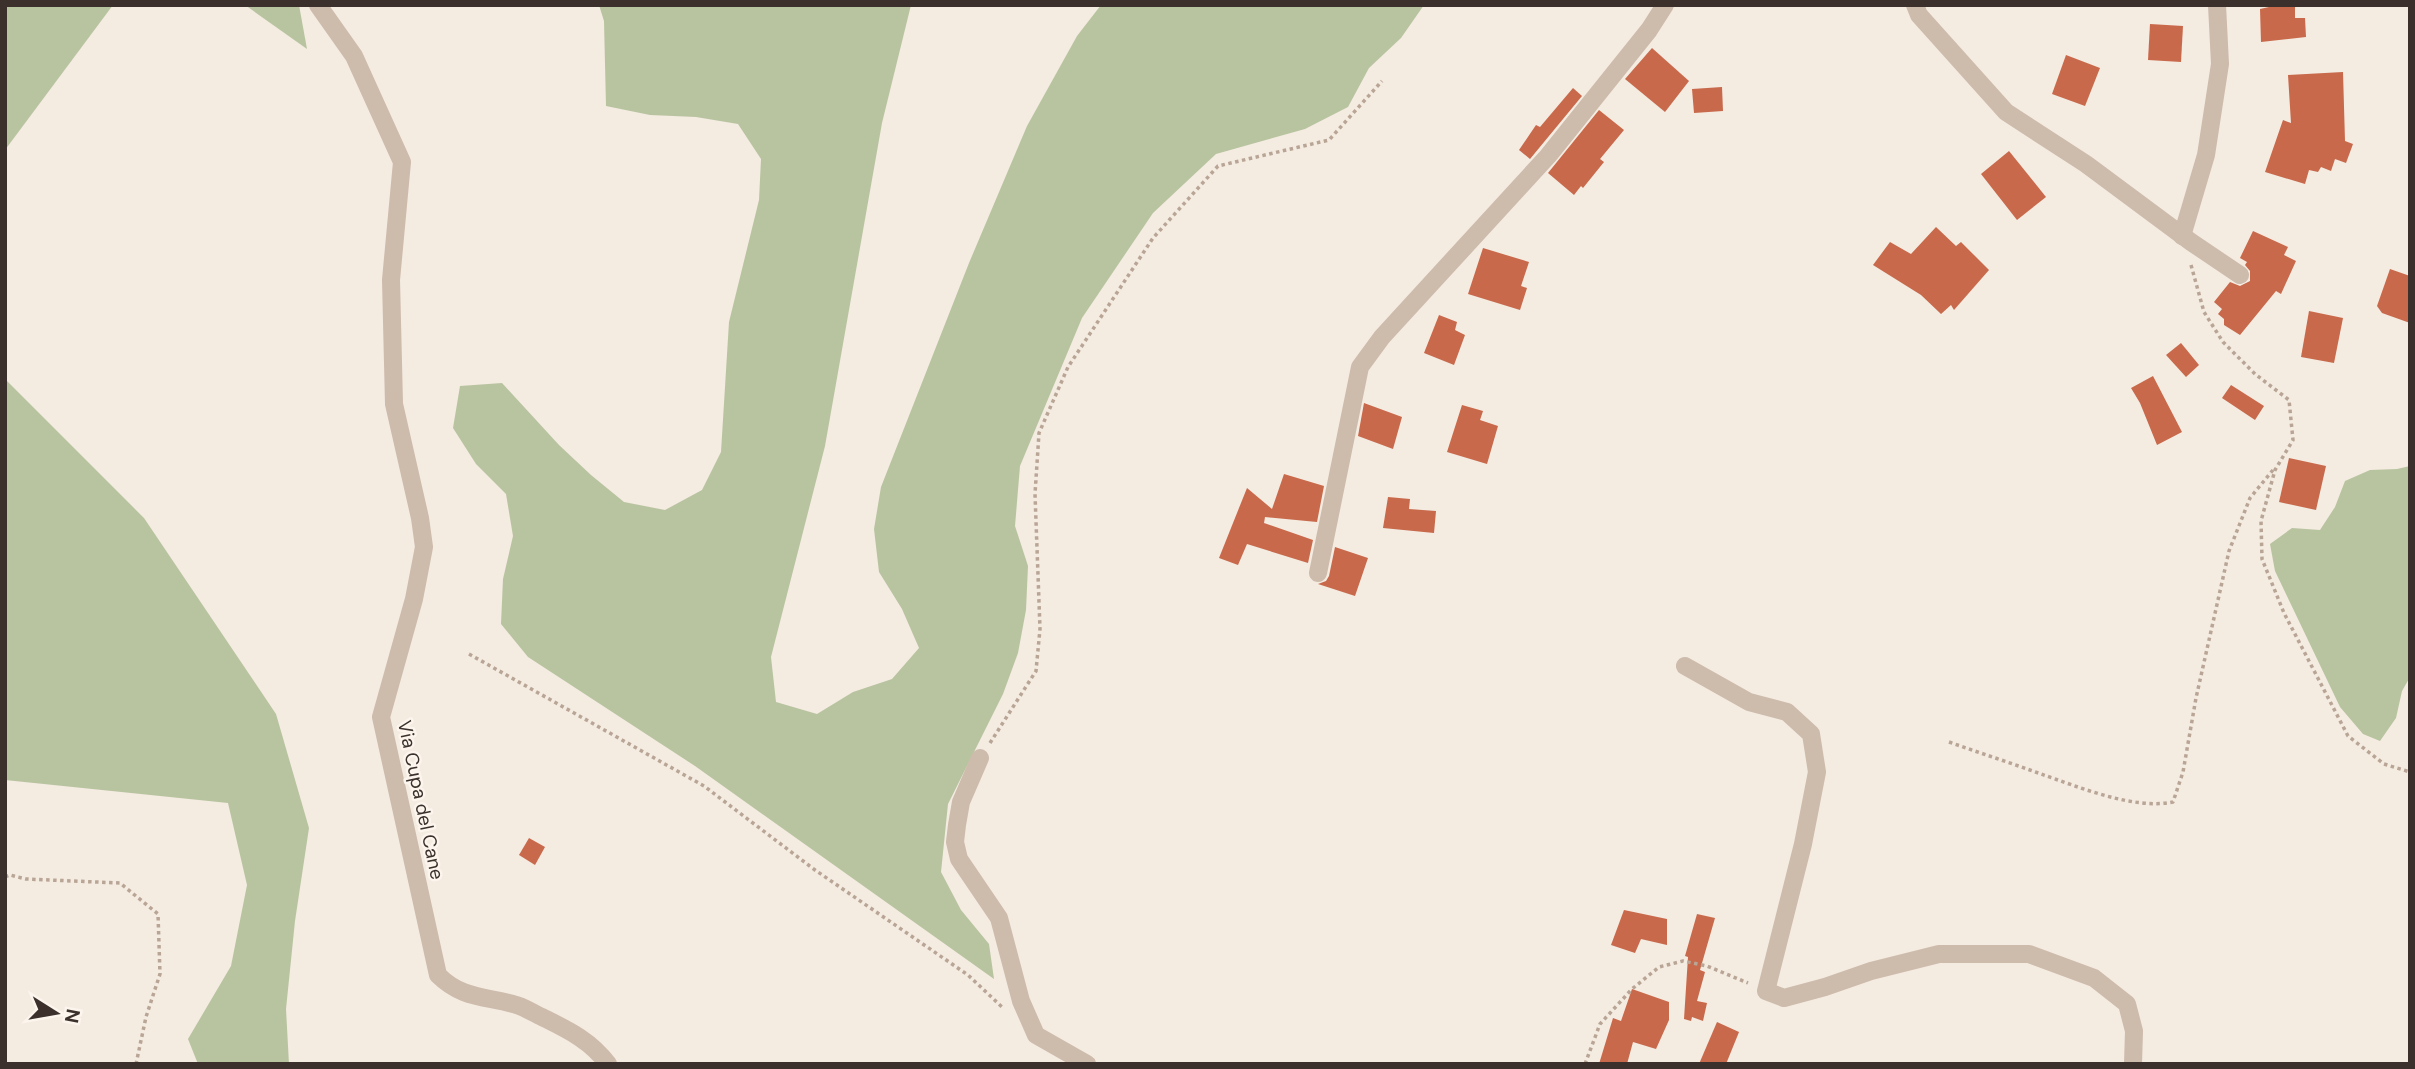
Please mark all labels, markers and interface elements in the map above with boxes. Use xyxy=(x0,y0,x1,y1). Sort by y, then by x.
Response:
street label: Via Cupa del Cane xyxy=(392,718,450,882)
north arrow xyxy=(21,978,91,1048)
text: N xyxy=(59,1007,86,1025)

